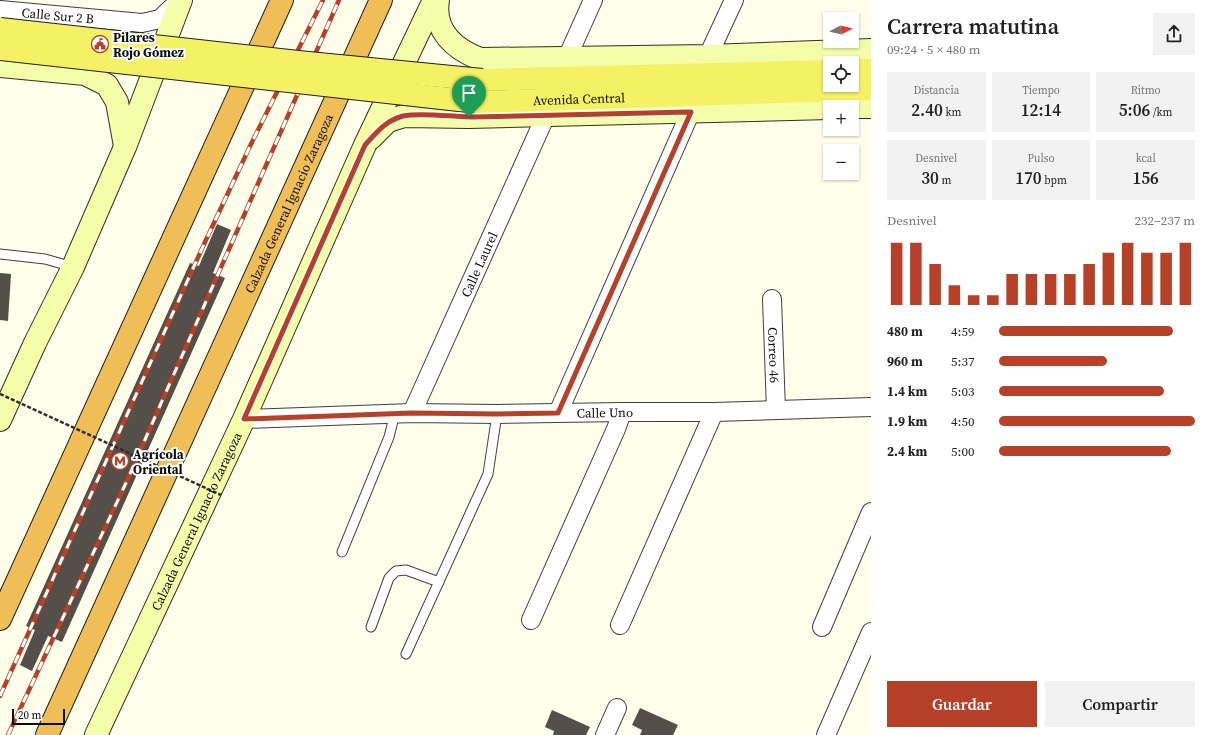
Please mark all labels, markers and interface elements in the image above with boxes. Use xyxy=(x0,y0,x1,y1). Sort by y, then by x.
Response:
street label: Calle Sur 2 B xyxy=(21,4,95,28)
text: Carrera matutina xyxy=(887,11,1059,41)
north arrow xyxy=(823,12,859,48)
map controls xyxy=(823,12,859,180)
button: share xyxy=(1153,13,1195,55)
place label: Pilares Rojo Gómez xyxy=(113,29,184,61)
public building icon: Pilares Rojo Gómez xyxy=(90,34,110,54)
text: 09:24 · 5 × 480 m xyxy=(887,41,981,58)
button: locate xyxy=(823,56,859,92)
pin xyxy=(452,76,486,117)
icon: arrive xyxy=(458,82,480,104)
text: Distancia xyxy=(913,83,959,98)
text: Tiempo xyxy=(1022,83,1060,98)
text: Ritmo xyxy=(1131,83,1161,98)
street label: Avenida Central xyxy=(533,89,625,109)
text: 2.40 xyxy=(911,98,943,122)
text: 12:14 xyxy=(1021,98,1061,122)
text: 5:06 xyxy=(1119,98,1150,122)
button: + xyxy=(823,100,859,136)
text: km xyxy=(943,105,961,120)
text: /km xyxy=(1150,105,1173,120)
street label: Calzada General Ignacio Zaragoza xyxy=(241,111,337,296)
button: − xyxy=(823,144,859,180)
text: Desnivel xyxy=(915,151,957,166)
text: Pulso xyxy=(1028,151,1054,166)
text: kcal xyxy=(1136,151,1156,166)
text: 30 xyxy=(921,166,939,190)
text: 170 xyxy=(1015,166,1042,190)
text: 156 xyxy=(1132,166,1159,190)
text: m xyxy=(939,173,951,188)
text: bpm xyxy=(1042,173,1067,188)
text: Desnivel xyxy=(887,212,937,229)
text: 232–237 m xyxy=(1135,212,1195,229)
street label: Calle Laurel xyxy=(457,229,501,300)
text: 480 m xyxy=(887,323,923,340)
text: 4:59 xyxy=(951,323,974,340)
street label: Correo 46 xyxy=(764,327,783,383)
text: 960 m xyxy=(887,353,923,370)
text: 5:37 xyxy=(951,353,974,370)
text: 1.4 km xyxy=(887,383,927,400)
text: 5:03 xyxy=(951,383,974,400)
street label: Calle Uno xyxy=(577,404,633,422)
text: 1.9 km xyxy=(887,413,927,430)
text: 4:50 xyxy=(951,413,974,430)
street label: Calzada General Ignacio Zaragoza xyxy=(147,429,246,614)
text: 2.4 km xyxy=(887,443,927,460)
text: 5:00 xyxy=(951,443,974,460)
place label: Agrícola Oriental xyxy=(133,446,184,478)
metro station icon: Agrícola Oriental xyxy=(110,451,130,471)
button: Guardar xyxy=(887,681,1037,727)
button: Compartir xyxy=(1045,681,1195,727)
scale bar xyxy=(12,707,65,726)
text: 20 m xyxy=(18,708,41,723)

